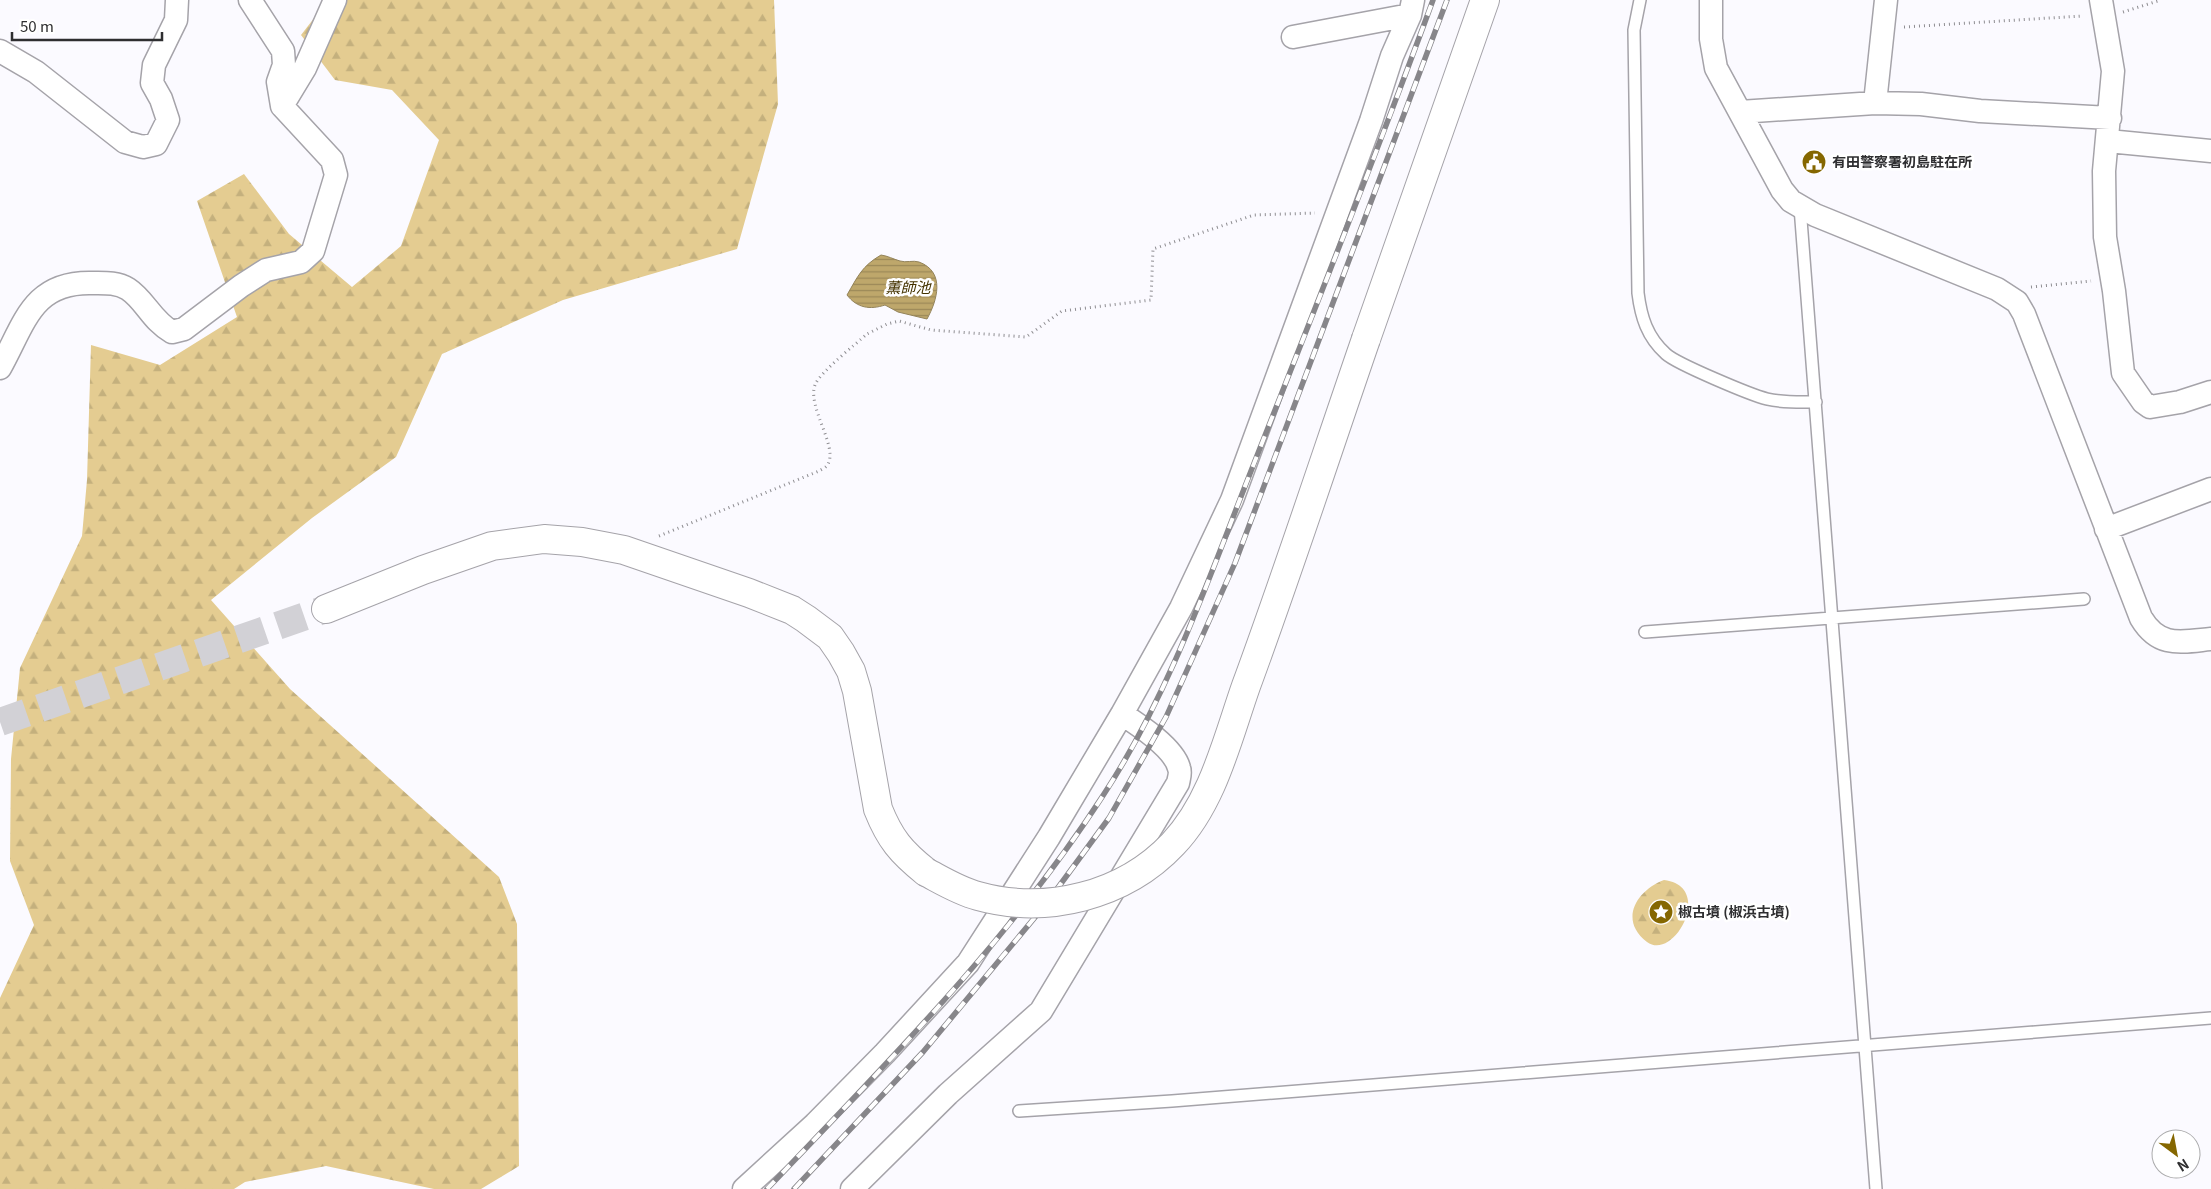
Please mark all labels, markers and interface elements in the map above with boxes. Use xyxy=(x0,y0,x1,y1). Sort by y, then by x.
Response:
scale bar xyxy=(12,10,162,42)
text: 50 m xyxy=(20,15,54,36)
public building icon: 有田警察署初島駐在所 xyxy=(1801,149,1827,175)
place label: 有田警察署初島駐在所 xyxy=(1832,151,1972,171)
water label: 薫師池 xyxy=(885,276,932,297)
place icon: 椒古墳 (椒浜古墳) xyxy=(1648,899,1674,925)
place label: 椒古墳 (椒浜古墳) xyxy=(1678,901,1790,921)
north arrow xyxy=(2151,1129,2201,1179)
text: N xyxy=(2174,1155,2193,1177)

